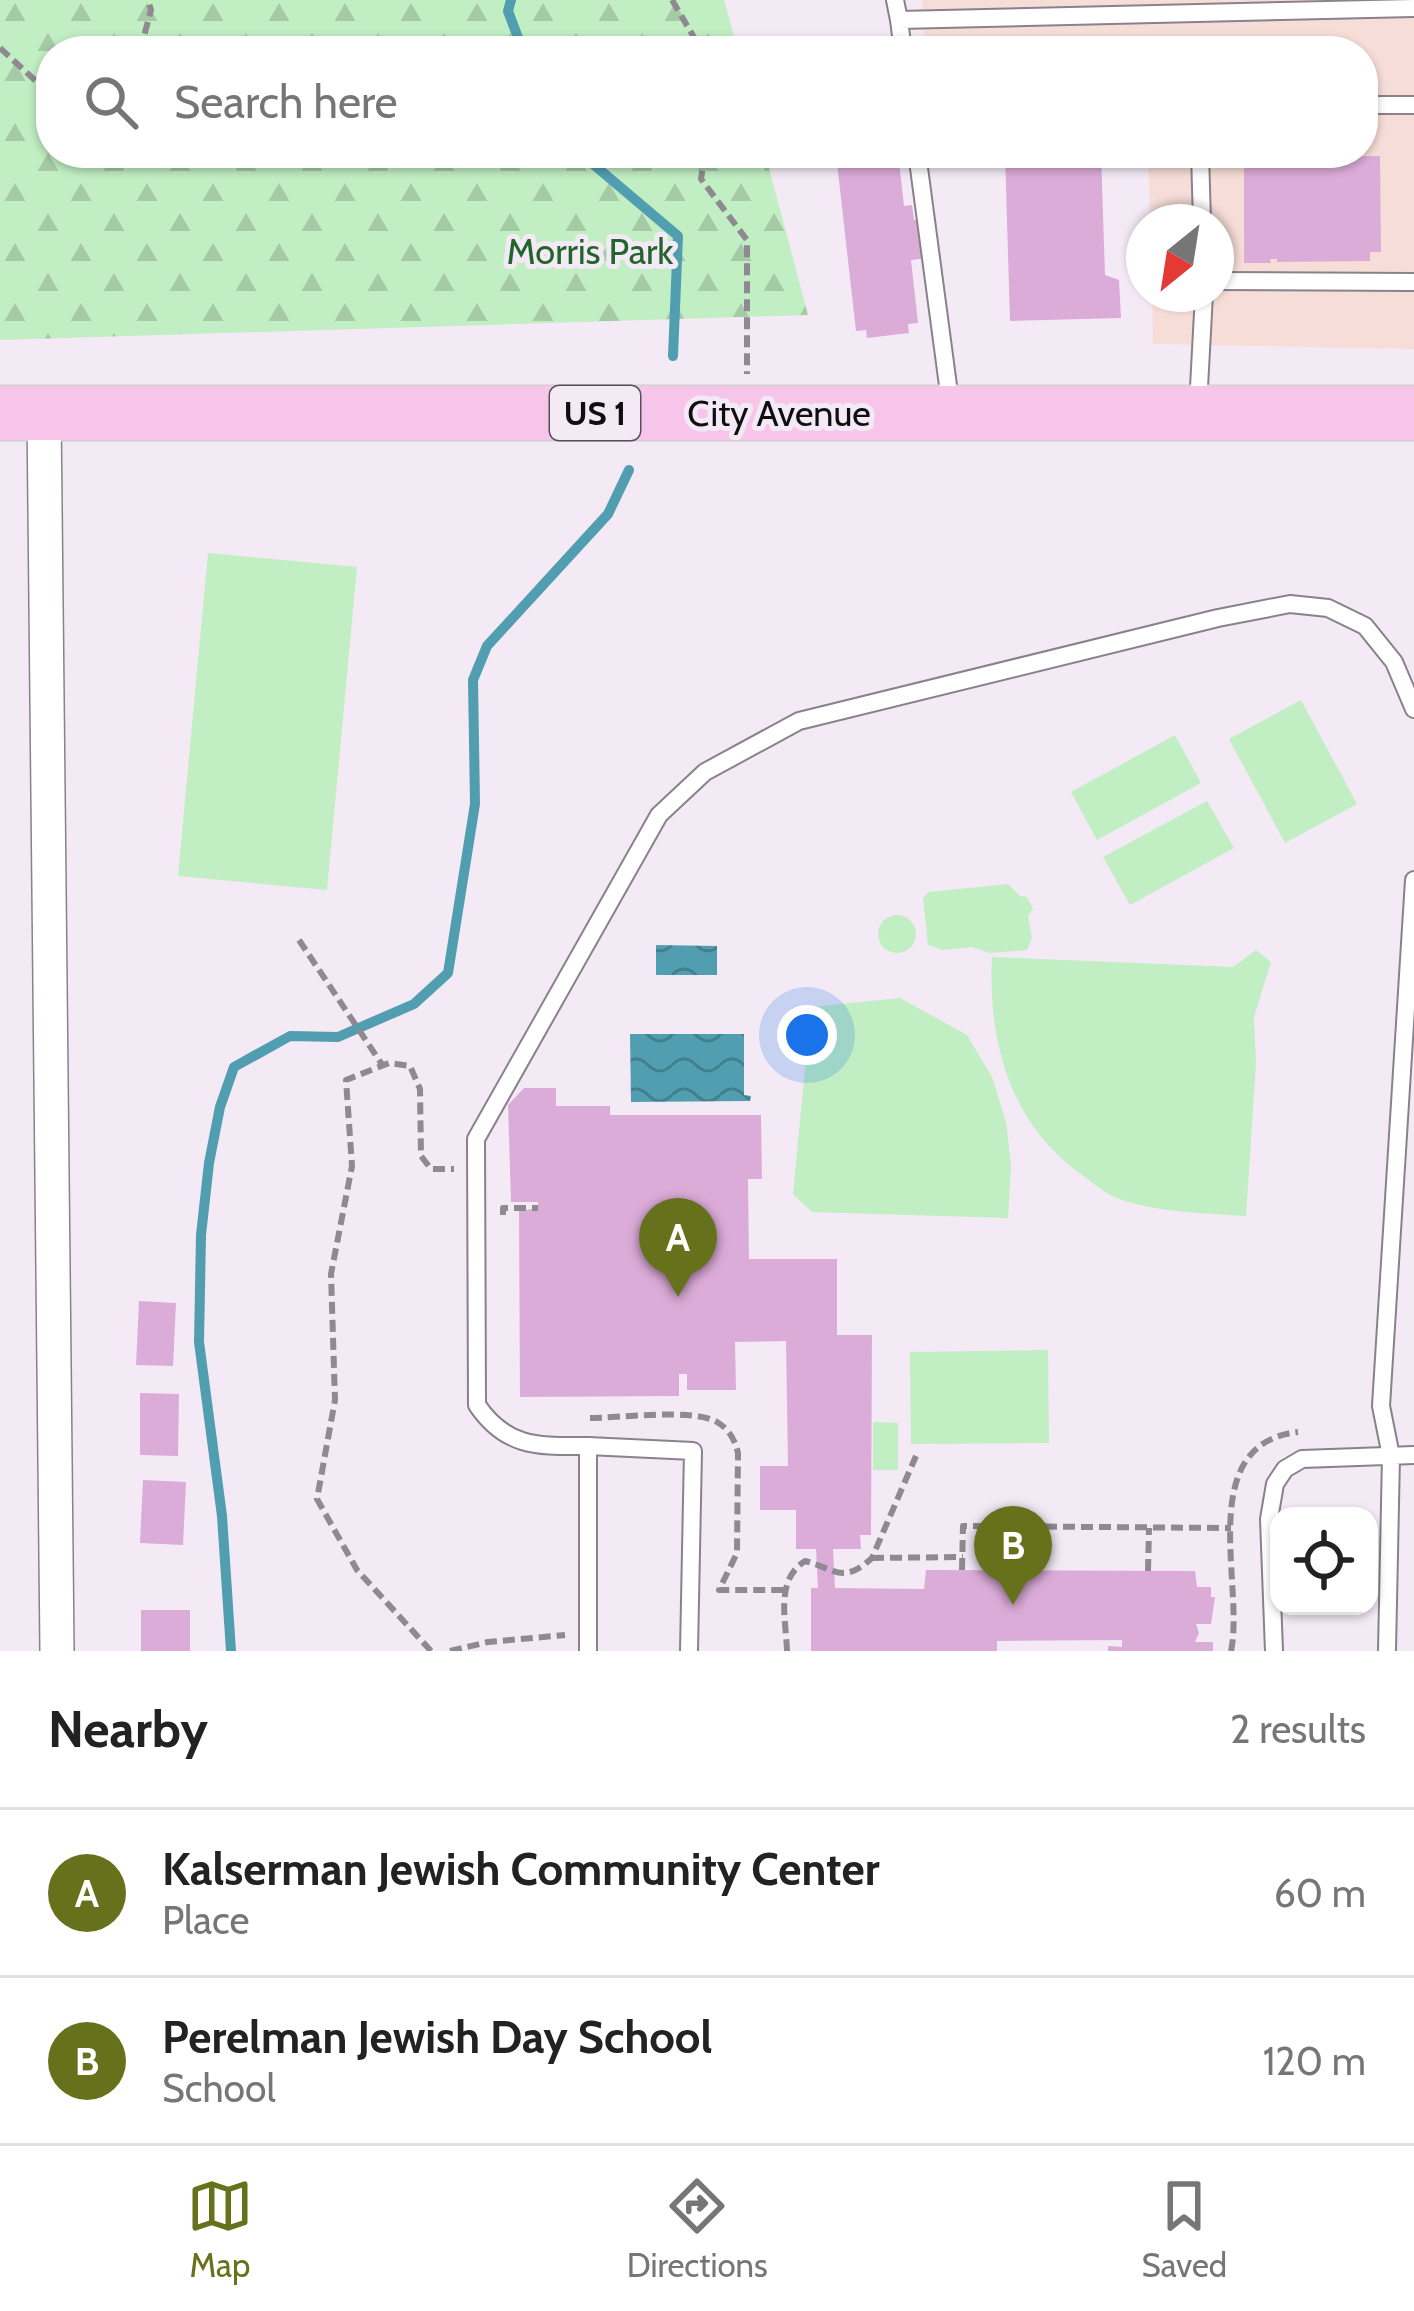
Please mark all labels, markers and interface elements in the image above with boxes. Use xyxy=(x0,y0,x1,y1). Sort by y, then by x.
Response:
search box xyxy=(36,36,1378,168)
icon: search xyxy=(78,69,144,135)
text: Search here xyxy=(174,75,398,129)
north arrow xyxy=(1126,204,1234,312)
park label: Morris Park xyxy=(507,229,674,273)
road number: US 1 xyxy=(550,386,640,440)
street label: City Avenue xyxy=(687,391,871,435)
your location xyxy=(777,1005,837,1065)
pin: A xyxy=(639,1198,717,1297)
pin: B xyxy=(974,1506,1052,1605)
map controls xyxy=(1270,1507,1378,1615)
button: locate xyxy=(1270,1507,1378,1615)
text: Nearby xyxy=(48,1698,208,1760)
text: 2 results xyxy=(1230,1705,1366,1753)
text: Kalserman Jewish Community Center xyxy=(162,1842,880,1896)
text: A xyxy=(75,1869,99,1917)
text: 60 m xyxy=(1274,1869,1366,1917)
text: Place xyxy=(162,1896,249,1944)
text: Perelman Jewish Day School xyxy=(162,2010,712,2064)
text: B xyxy=(75,2037,99,2085)
text: 120 m xyxy=(1263,2037,1366,2085)
text: School xyxy=(162,2064,276,2112)
tab: Map xyxy=(187,2173,253,2285)
tab: Directions xyxy=(627,2173,768,2285)
tab: Saved xyxy=(1141,2173,1227,2285)

